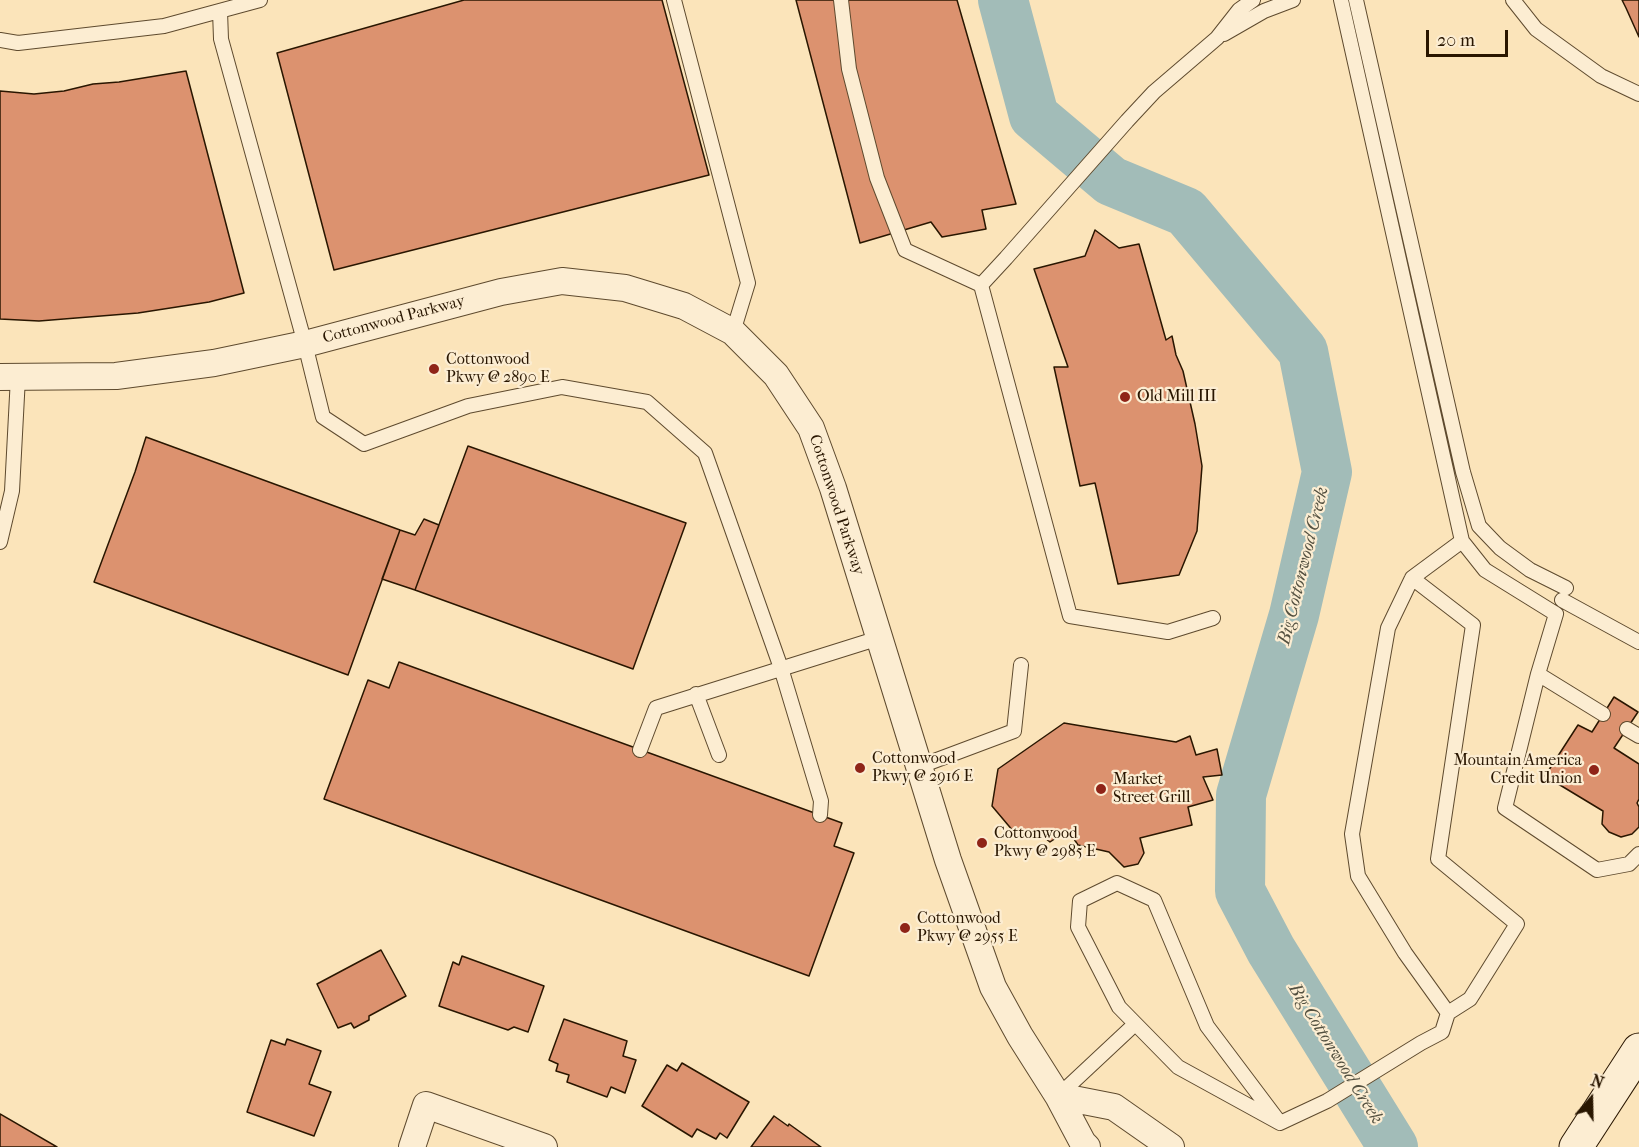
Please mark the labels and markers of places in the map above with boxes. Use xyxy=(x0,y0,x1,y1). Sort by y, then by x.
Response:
place label: Cottonwood Pkwy @ 2890 E xyxy=(446,350,550,388)
marker: Cottonwood Pkwy @ 2890 E xyxy=(427,362,441,376)
place label: Old Mill III xyxy=(1137,387,1217,407)
marker: Old Mill III xyxy=(1118,390,1132,404)
place label: Cottonwood Pkwy @ 2916 E xyxy=(872,749,973,787)
place label: Mountain America Credit Union xyxy=(1453,751,1582,789)
marker: Cottonwood Pkwy @ 2916 E xyxy=(853,761,867,775)
marker: Mountain America Credit Union xyxy=(1587,763,1601,777)
place label: Market Street Grill xyxy=(1113,770,1190,808)
marker: Market Street Grill xyxy=(1094,782,1108,796)
place label: Cottonwood Pkwy @ 2985 E xyxy=(994,824,1096,862)
marker: Cottonwood Pkwy @ 2985 E xyxy=(975,836,989,850)
place label: Cottonwood Pkwy @ 2955 E xyxy=(917,909,1018,947)
marker: Cottonwood Pkwy @ 2955 E xyxy=(898,921,912,935)

